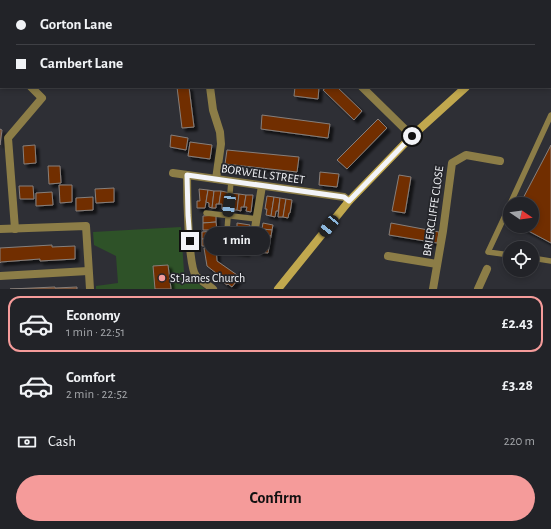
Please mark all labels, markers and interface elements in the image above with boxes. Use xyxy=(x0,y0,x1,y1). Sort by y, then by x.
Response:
text: Gorton Lane xyxy=(40,17,112,32)
text: Cambert Lane xyxy=(40,56,123,71)
route start xyxy=(403,127,421,145)
street label: BORWELL STREET xyxy=(220,162,306,186)
street label: BRIERCLIFFE CLOSE xyxy=(421,165,445,257)
car xyxy=(222,192,236,218)
north arrow xyxy=(503,197,539,233)
map controls xyxy=(503,197,539,277)
car xyxy=(317,213,341,239)
callout: 1 min xyxy=(204,227,270,255)
route end xyxy=(181,232,199,250)
text: 1 min xyxy=(223,234,251,247)
button: locate xyxy=(503,241,539,277)
place label: St James Church xyxy=(170,272,245,284)
marker: St James Church xyxy=(157,273,167,283)
icon: car xyxy=(18,306,54,342)
text: Economy xyxy=(66,308,120,323)
text: £2.43 xyxy=(502,316,533,331)
text: 1 min · 22:51 xyxy=(66,326,125,339)
icon: car xyxy=(18,368,54,404)
text: Comfort xyxy=(66,370,115,385)
text: £3.28 xyxy=(502,378,533,393)
text: 2 min · 22:52 xyxy=(66,388,128,401)
icon: cash xyxy=(16,431,38,453)
text: Cash xyxy=(48,434,76,449)
text: 220 m xyxy=(504,435,535,448)
button: Confirm xyxy=(16,475,535,521)

